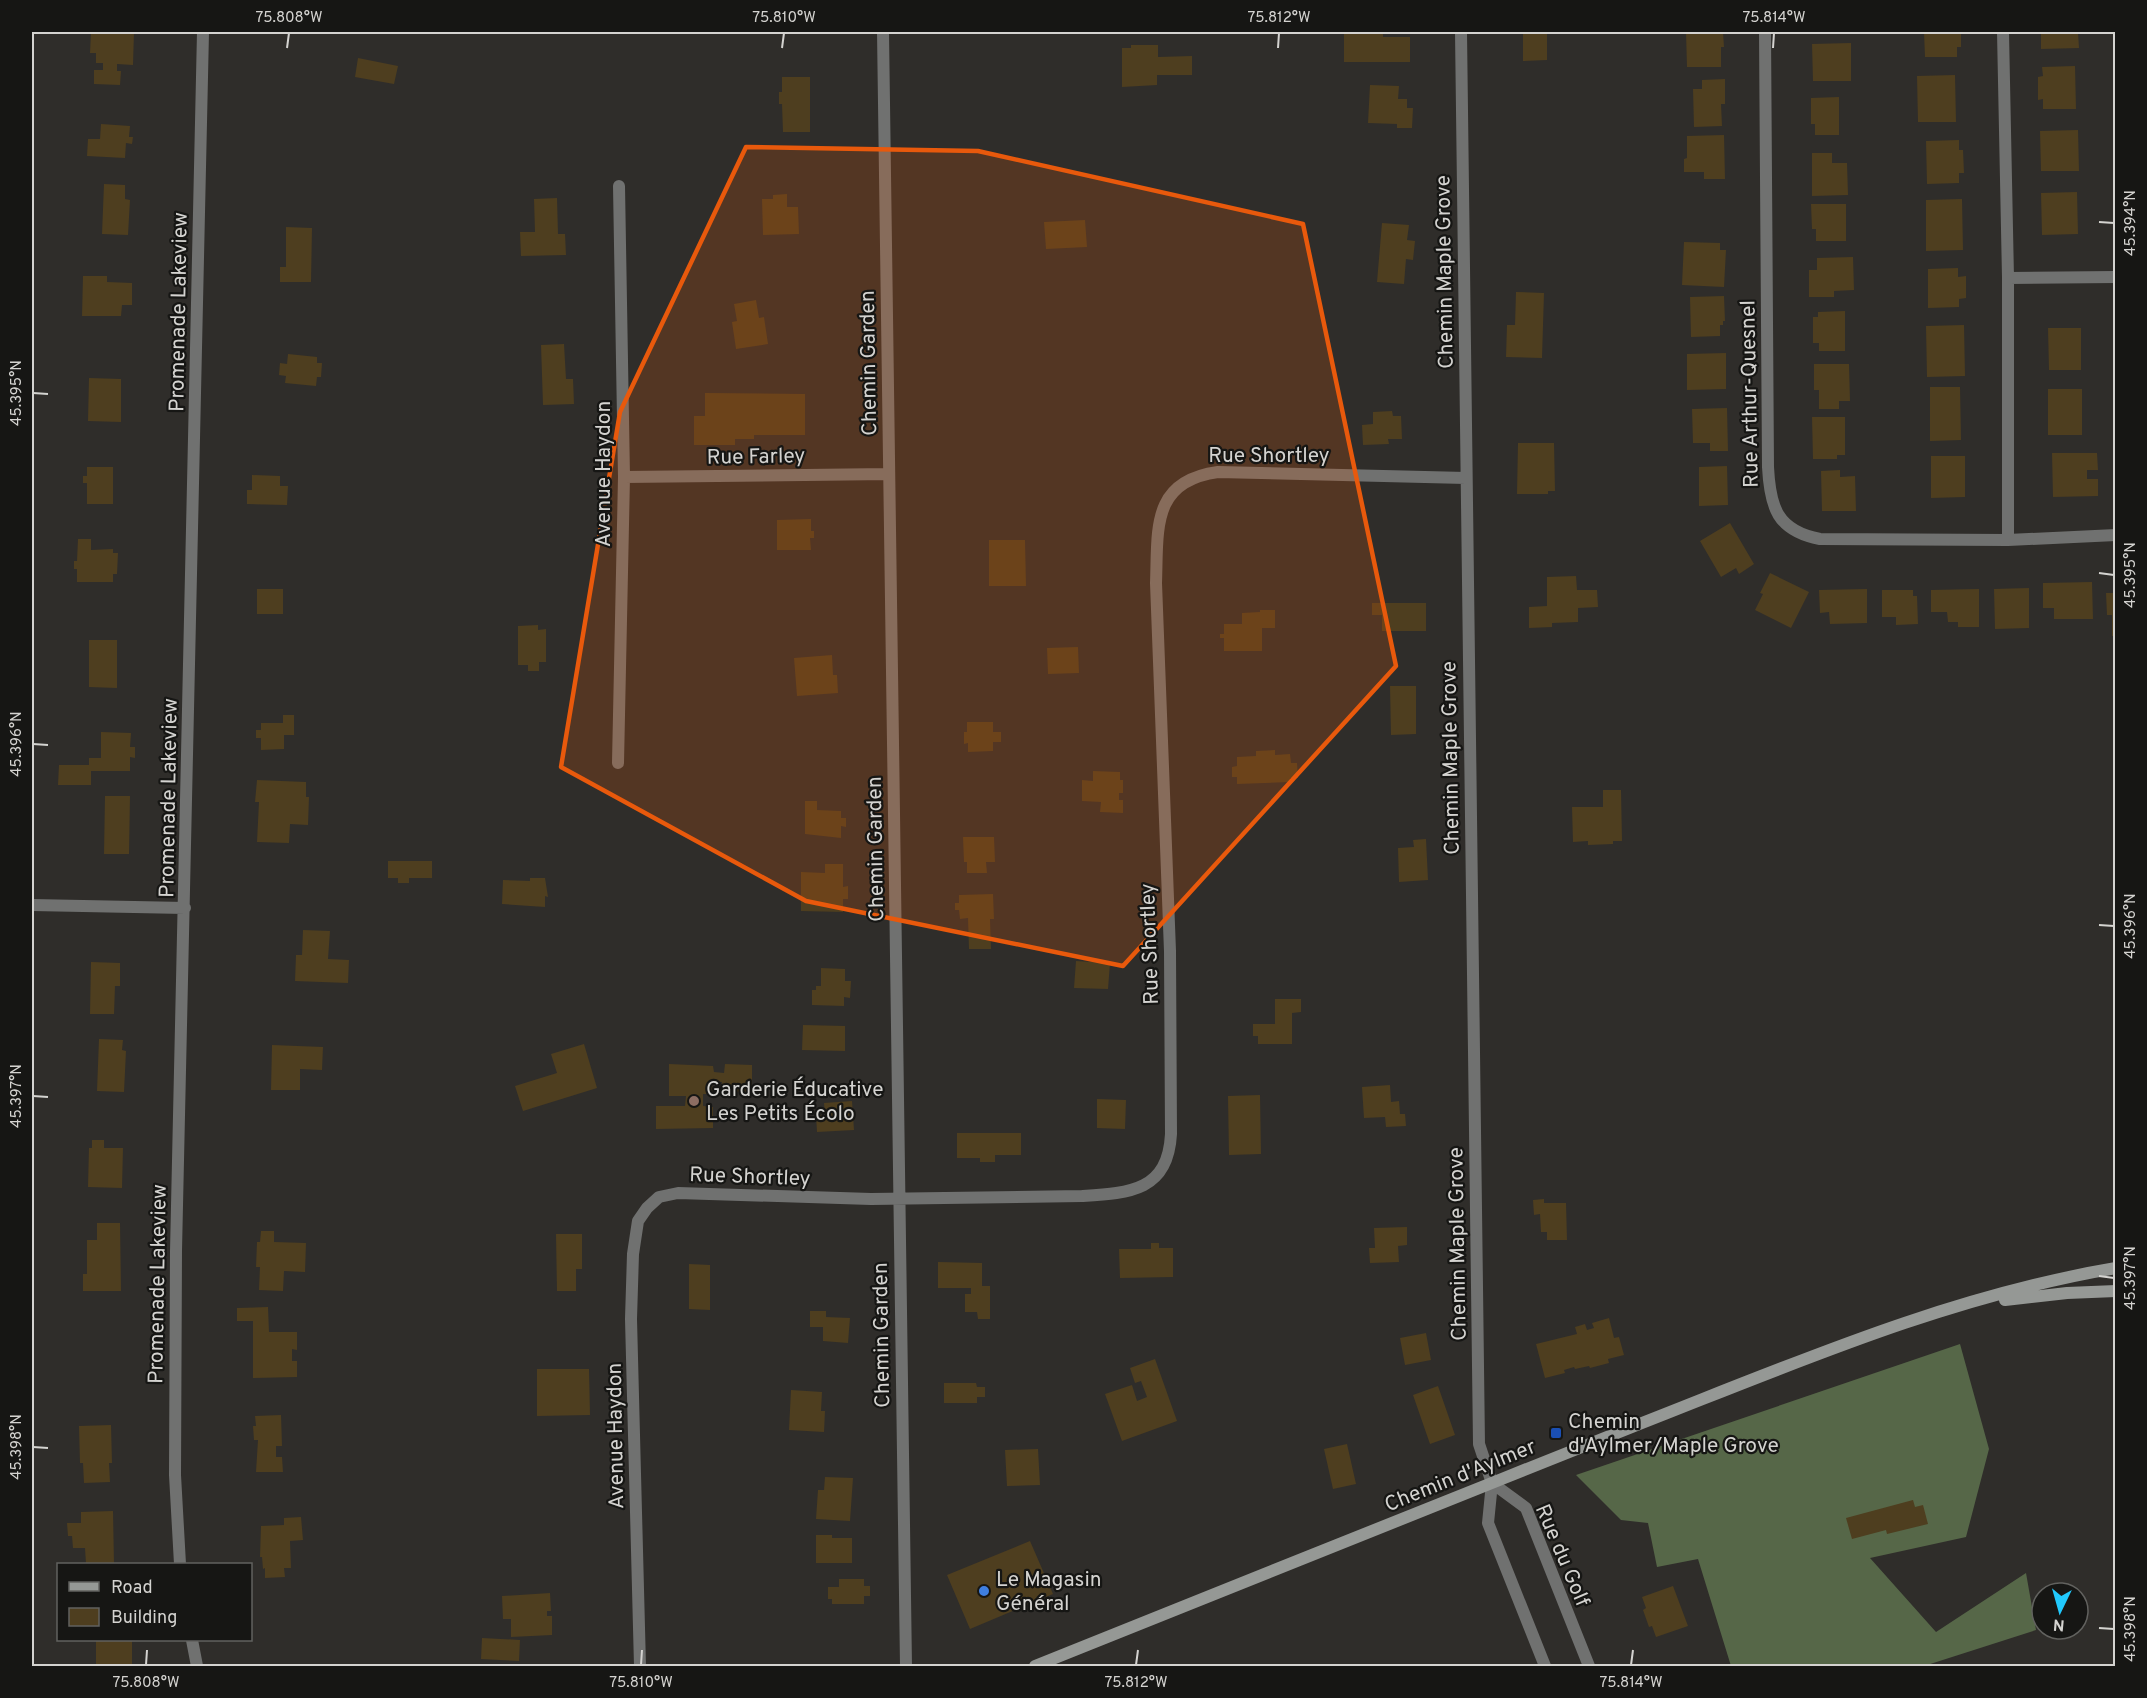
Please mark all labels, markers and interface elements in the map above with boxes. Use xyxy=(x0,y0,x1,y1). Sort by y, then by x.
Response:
text: 75.808°W xyxy=(255,9,323,28)
text: 75.810°W xyxy=(752,9,816,28)
text: 75.812°W xyxy=(1247,9,1311,28)
text: 75.814°W xyxy=(1743,9,1806,28)
street label: Chemin Maple Grove xyxy=(1430,175,1461,369)
text: 45.394°N xyxy=(2122,190,2141,256)
street label: Promenade Lakeview xyxy=(164,212,195,412)
street label: Chemin Garden xyxy=(855,290,884,436)
street label: Rue Arthur-Quesnel xyxy=(1735,300,1766,488)
text: 45.395°N xyxy=(8,360,27,426)
street label: Avenue Haydon xyxy=(591,401,618,547)
street label: Rue Farley xyxy=(706,443,806,472)
street label: Rue Shortley xyxy=(1208,443,1330,470)
text: 45.395°N xyxy=(2122,542,2141,608)
street label: Chemin Maple Grove xyxy=(1436,661,1467,855)
street label: Promenade Lakeview xyxy=(154,698,185,898)
text: 45.396°N xyxy=(8,711,27,777)
street label: Chemin Garden xyxy=(862,776,891,922)
street label: Rue Shortley xyxy=(1135,883,1166,1005)
text: 45.396°N xyxy=(2122,893,2141,959)
text: 45.397°N xyxy=(8,1064,27,1128)
place label: Garderie Éducative Les Petits Écolo xyxy=(706,1076,884,1128)
marker: Garderie Éducative Les Petits Écolo xyxy=(687,1094,701,1108)
street label: Chemin Maple Grove xyxy=(1443,1147,1474,1341)
street label: Rue Shortley xyxy=(689,1162,811,1193)
street label: Promenade Lakeview xyxy=(143,1184,174,1384)
text: 45.397°N xyxy=(2122,1246,2141,1310)
street label: Chemin Garden xyxy=(868,1262,897,1408)
street label: Avenue Haydon xyxy=(602,1363,631,1509)
place label: Chemin d'Aylmer/Maple Grove xyxy=(1568,1409,1779,1460)
text: 45.398°N xyxy=(8,1414,27,1480)
marker: Chemin d'Aylmer/Maple Grove xyxy=(1549,1426,1563,1440)
street label: Chemin d'Aylmer xyxy=(1381,1434,1540,1519)
street label: Rue du Golf xyxy=(1528,1500,1595,1611)
legend xyxy=(57,1563,252,1641)
place label: Le Magasin Général xyxy=(996,1567,1102,1618)
text: Road xyxy=(111,1577,153,1600)
north arrow xyxy=(2030,1581,2090,1641)
marker: Le Magasin Général xyxy=(977,1584,991,1598)
text: 45.398°N xyxy=(2122,1596,2141,1662)
text: Building xyxy=(111,1607,177,1630)
text: N xyxy=(2052,1613,2065,1634)
text: 75.808°W xyxy=(112,1674,180,1693)
text: 75.810°W xyxy=(609,1674,673,1693)
text: 75.812°W xyxy=(1104,1674,1168,1693)
text: 75.814°W xyxy=(1600,1674,1663,1693)

